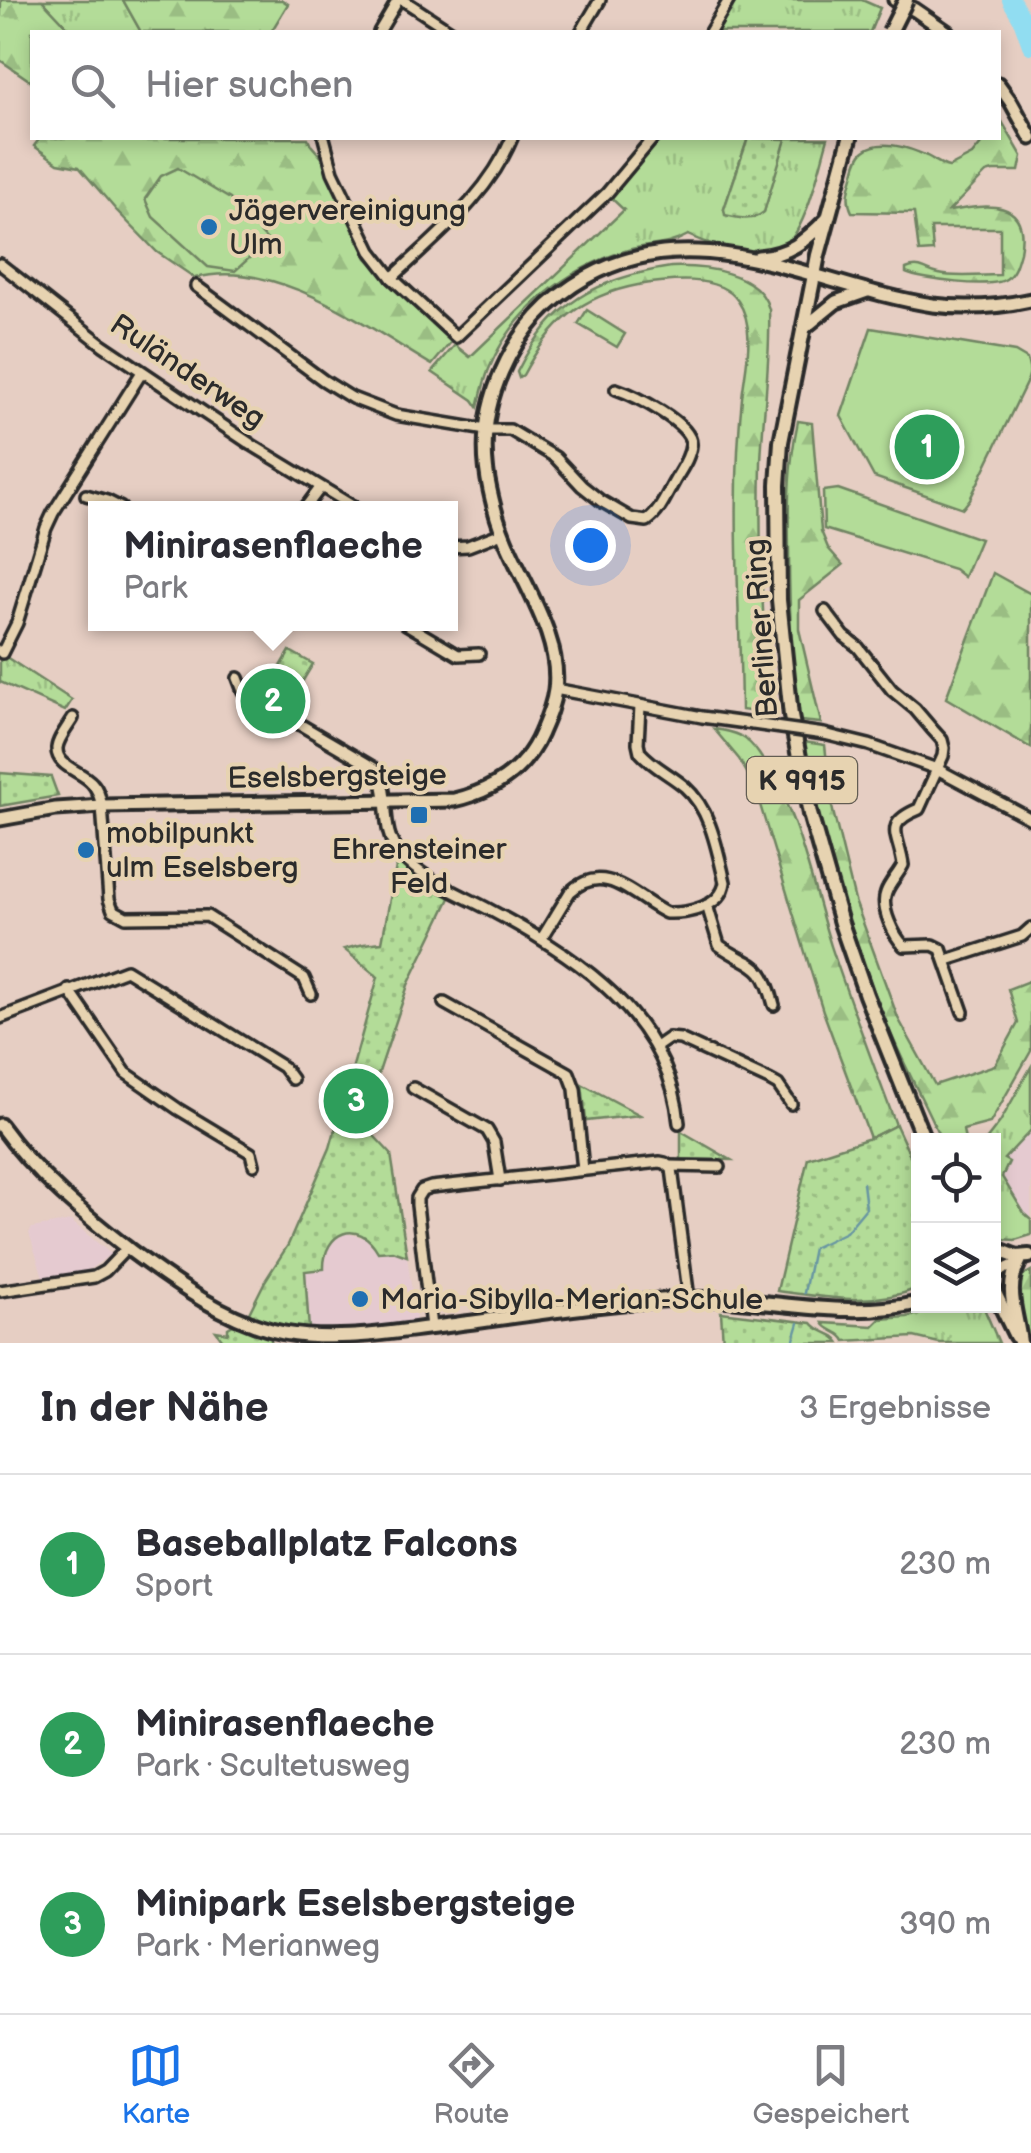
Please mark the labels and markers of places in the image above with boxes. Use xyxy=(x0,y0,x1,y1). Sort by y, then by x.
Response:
place label: Jägervereinigung Ulm xyxy=(229,193,466,263)
marker: Jägervereinigung Ulm xyxy=(198,216,220,238)
pin: 1 xyxy=(894,410,960,484)
pin: 2 xyxy=(240,664,306,738)
marker: Ehrensteiner Feld xyxy=(408,804,430,826)
place label: mobilpunkt ulm Eselsberg xyxy=(106,816,298,886)
place label: Ehrensteiner Feld xyxy=(332,832,508,902)
marker: mobilpunkt ulm Eselsberg xyxy=(75,839,97,861)
pin: 3 xyxy=(324,1064,388,1138)
place label: Maria-Sibylla-Merian-Schule xyxy=(380,1282,763,1318)
marker: Maria-Sibylla-Merian-Schule xyxy=(349,1288,371,1310)

